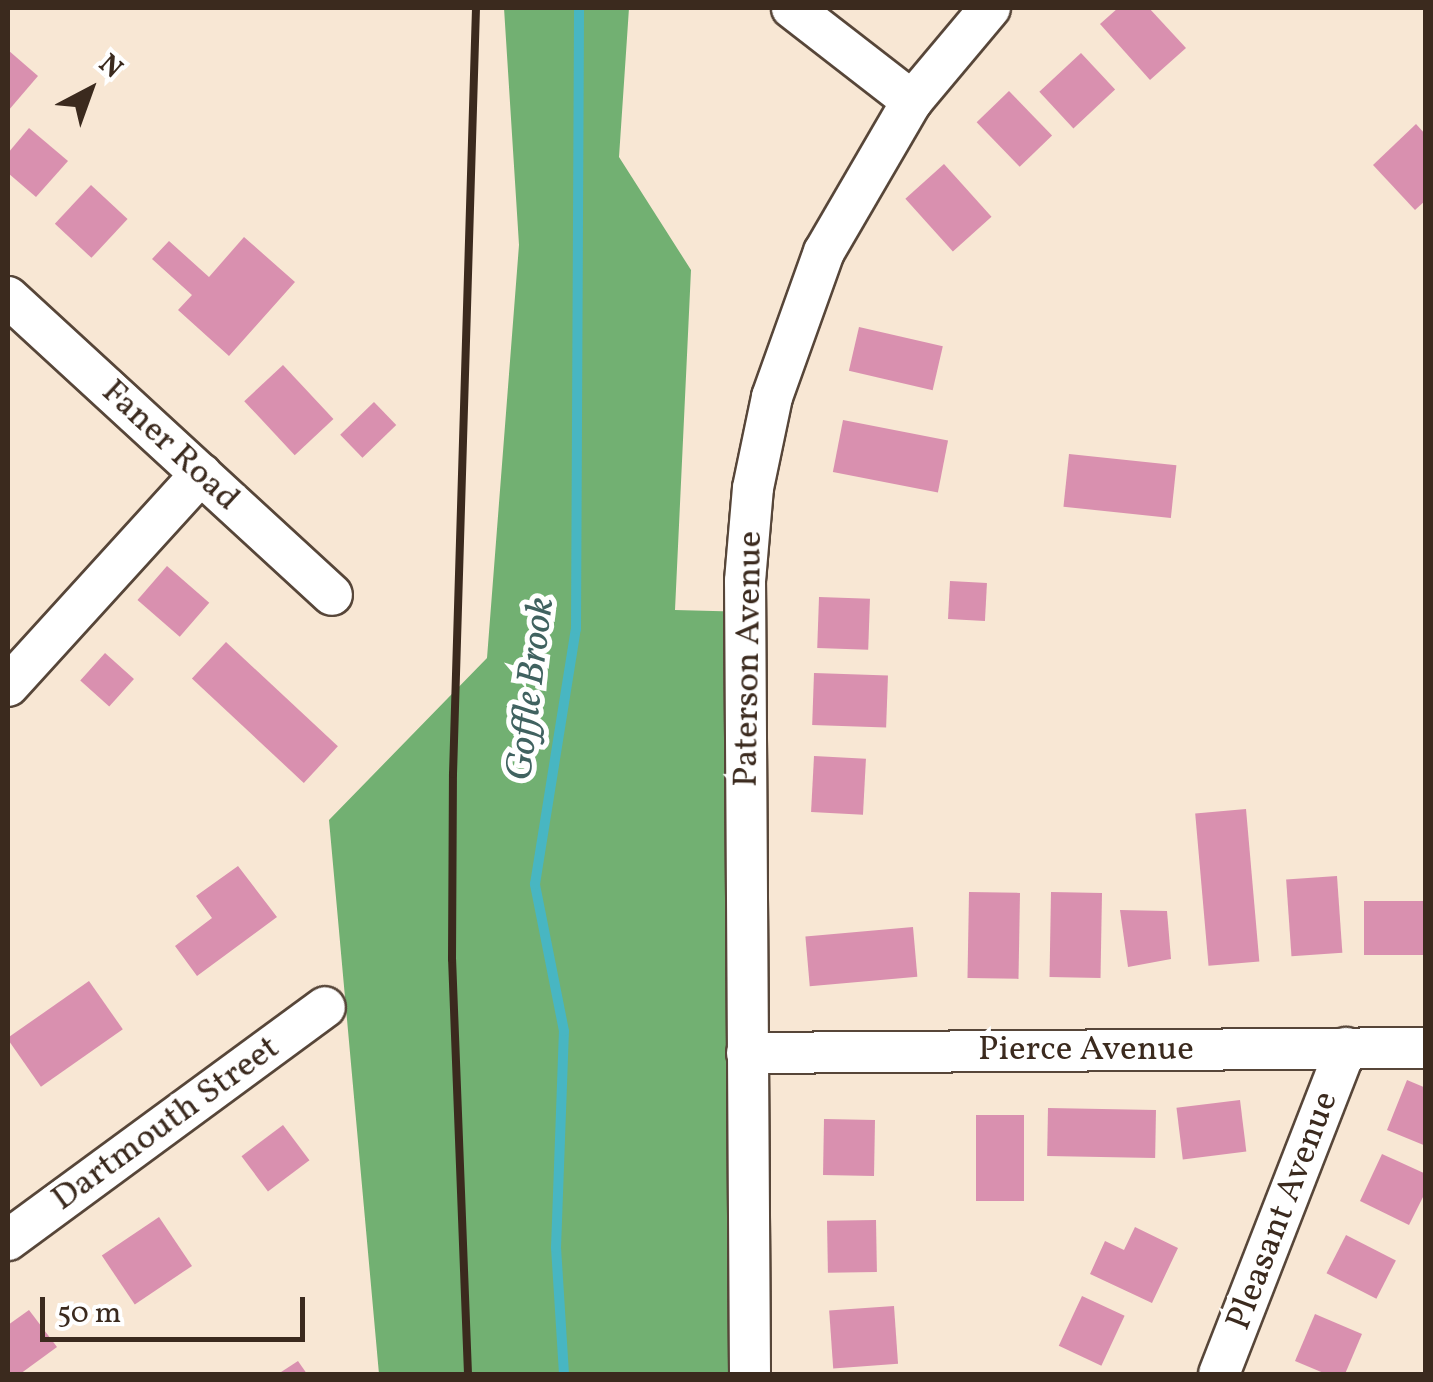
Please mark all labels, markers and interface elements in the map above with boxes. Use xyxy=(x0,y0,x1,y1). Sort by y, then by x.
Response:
north arrow xyxy=(40,40,140,140)
text: N xyxy=(90,46,130,88)
street label: Faner Road xyxy=(92,371,248,521)
street label: Paterson Avenue xyxy=(726,530,772,788)
water label: Goffle Brook xyxy=(498,595,566,783)
street label: Dartmouth Street xyxy=(44,1027,288,1221)
street label: Pierce Avenue xyxy=(978,1029,1194,1071)
street label: Pleasant Avenue xyxy=(1218,1086,1348,1336)
scale bar xyxy=(45,1277,310,1339)
text: 50 m xyxy=(57,1293,121,1335)

